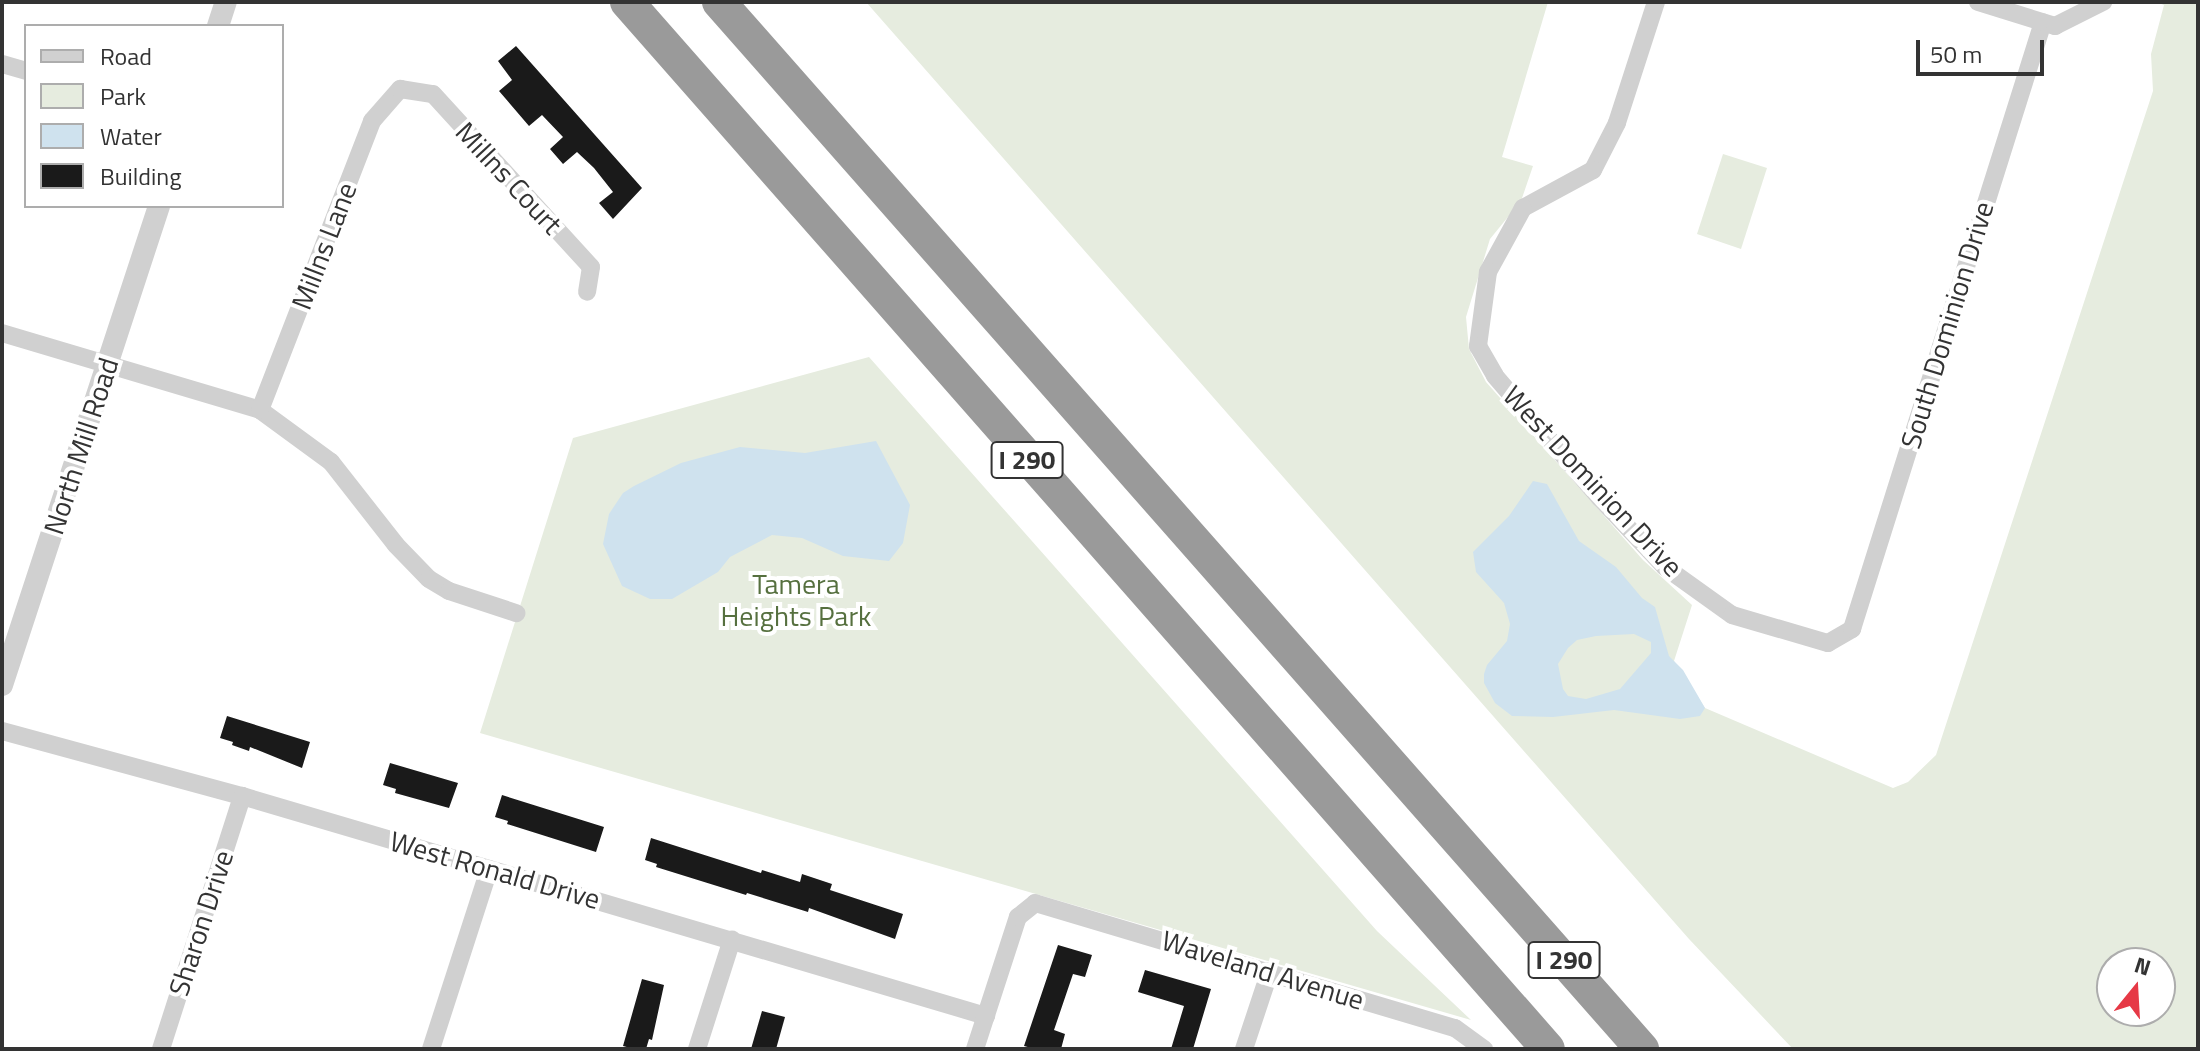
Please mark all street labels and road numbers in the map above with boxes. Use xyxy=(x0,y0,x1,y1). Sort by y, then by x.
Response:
street label: Millns Court xyxy=(449,115,569,241)
street label: Millns Lane xyxy=(284,178,364,314)
street label: South Dominion Drive xyxy=(1893,197,2001,453)
street label: North Mill Road xyxy=(37,353,125,539)
street label: West Dominion Drive xyxy=(1496,379,1690,583)
road number: I 290 xyxy=(989,438,1065,482)
street label: West Ronald Drive xyxy=(386,824,604,916)
street label: Sharon Drive xyxy=(162,846,240,1000)
street label: Waveland Avenue xyxy=(1158,923,1368,1017)
road number: I 290 xyxy=(1526,938,1602,982)

